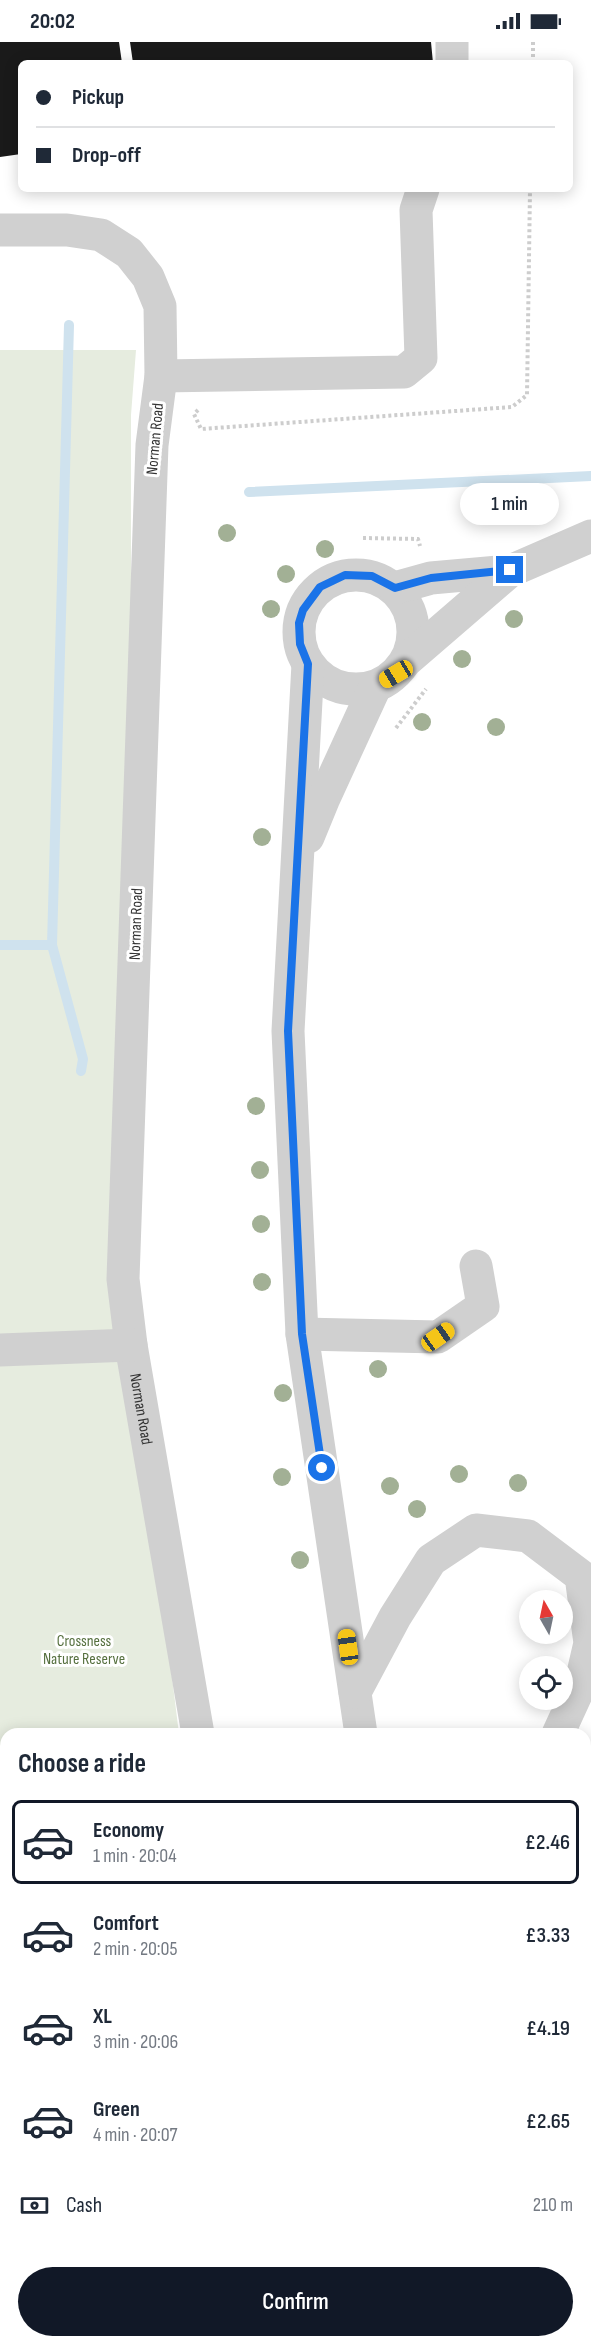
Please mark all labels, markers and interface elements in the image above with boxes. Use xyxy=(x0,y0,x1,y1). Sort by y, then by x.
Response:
text: 20:02 xyxy=(30,8,75,35)
text: Pickup xyxy=(72,84,124,111)
text: Drop-off xyxy=(72,142,141,169)
street label: Norman Road xyxy=(143,403,168,476)
callout: 1 min xyxy=(460,483,560,525)
text: 1 min xyxy=(491,492,528,516)
route end xyxy=(496,556,523,583)
car xyxy=(376,657,416,691)
street label: Norman Road xyxy=(126,888,147,960)
car xyxy=(418,1319,458,1355)
street label: Norman Road xyxy=(125,1372,156,1446)
route start xyxy=(308,1454,335,1481)
north arrow xyxy=(519,1590,573,1644)
map controls xyxy=(519,1590,573,1710)
car xyxy=(337,1628,359,1666)
park label: Crossness Nature Reserve xyxy=(43,1632,125,1669)
button: locate xyxy=(519,1656,573,1710)
text: Choose a ride xyxy=(18,1748,146,1780)
icon: car xyxy=(21,1815,75,1869)
text: Economy xyxy=(93,1817,164,1844)
text: £2.46 xyxy=(525,1829,570,1856)
text: 1 min · 20:04 xyxy=(93,1844,177,1868)
icon: car xyxy=(21,1908,75,1962)
text: Comfort xyxy=(93,1910,159,1937)
text: £3.33 xyxy=(525,1922,570,1949)
text: 2 min · 20:05 xyxy=(93,1937,178,1961)
icon: car xyxy=(21,2001,75,2055)
text: XL xyxy=(93,2003,112,2030)
text: £4.19 xyxy=(526,2015,570,2042)
text: 3 min · 20:06 xyxy=(93,2030,178,2054)
icon: car xyxy=(21,2094,75,2148)
text: Green xyxy=(93,2096,140,2123)
text: £2.65 xyxy=(526,2108,570,2135)
text: 4 min · 20:07 xyxy=(93,2123,178,2147)
icon: cash xyxy=(18,2189,51,2222)
text: Cash xyxy=(66,2192,102,2219)
text: 210 m xyxy=(533,2193,573,2217)
button: Confirm xyxy=(18,2267,573,2336)

